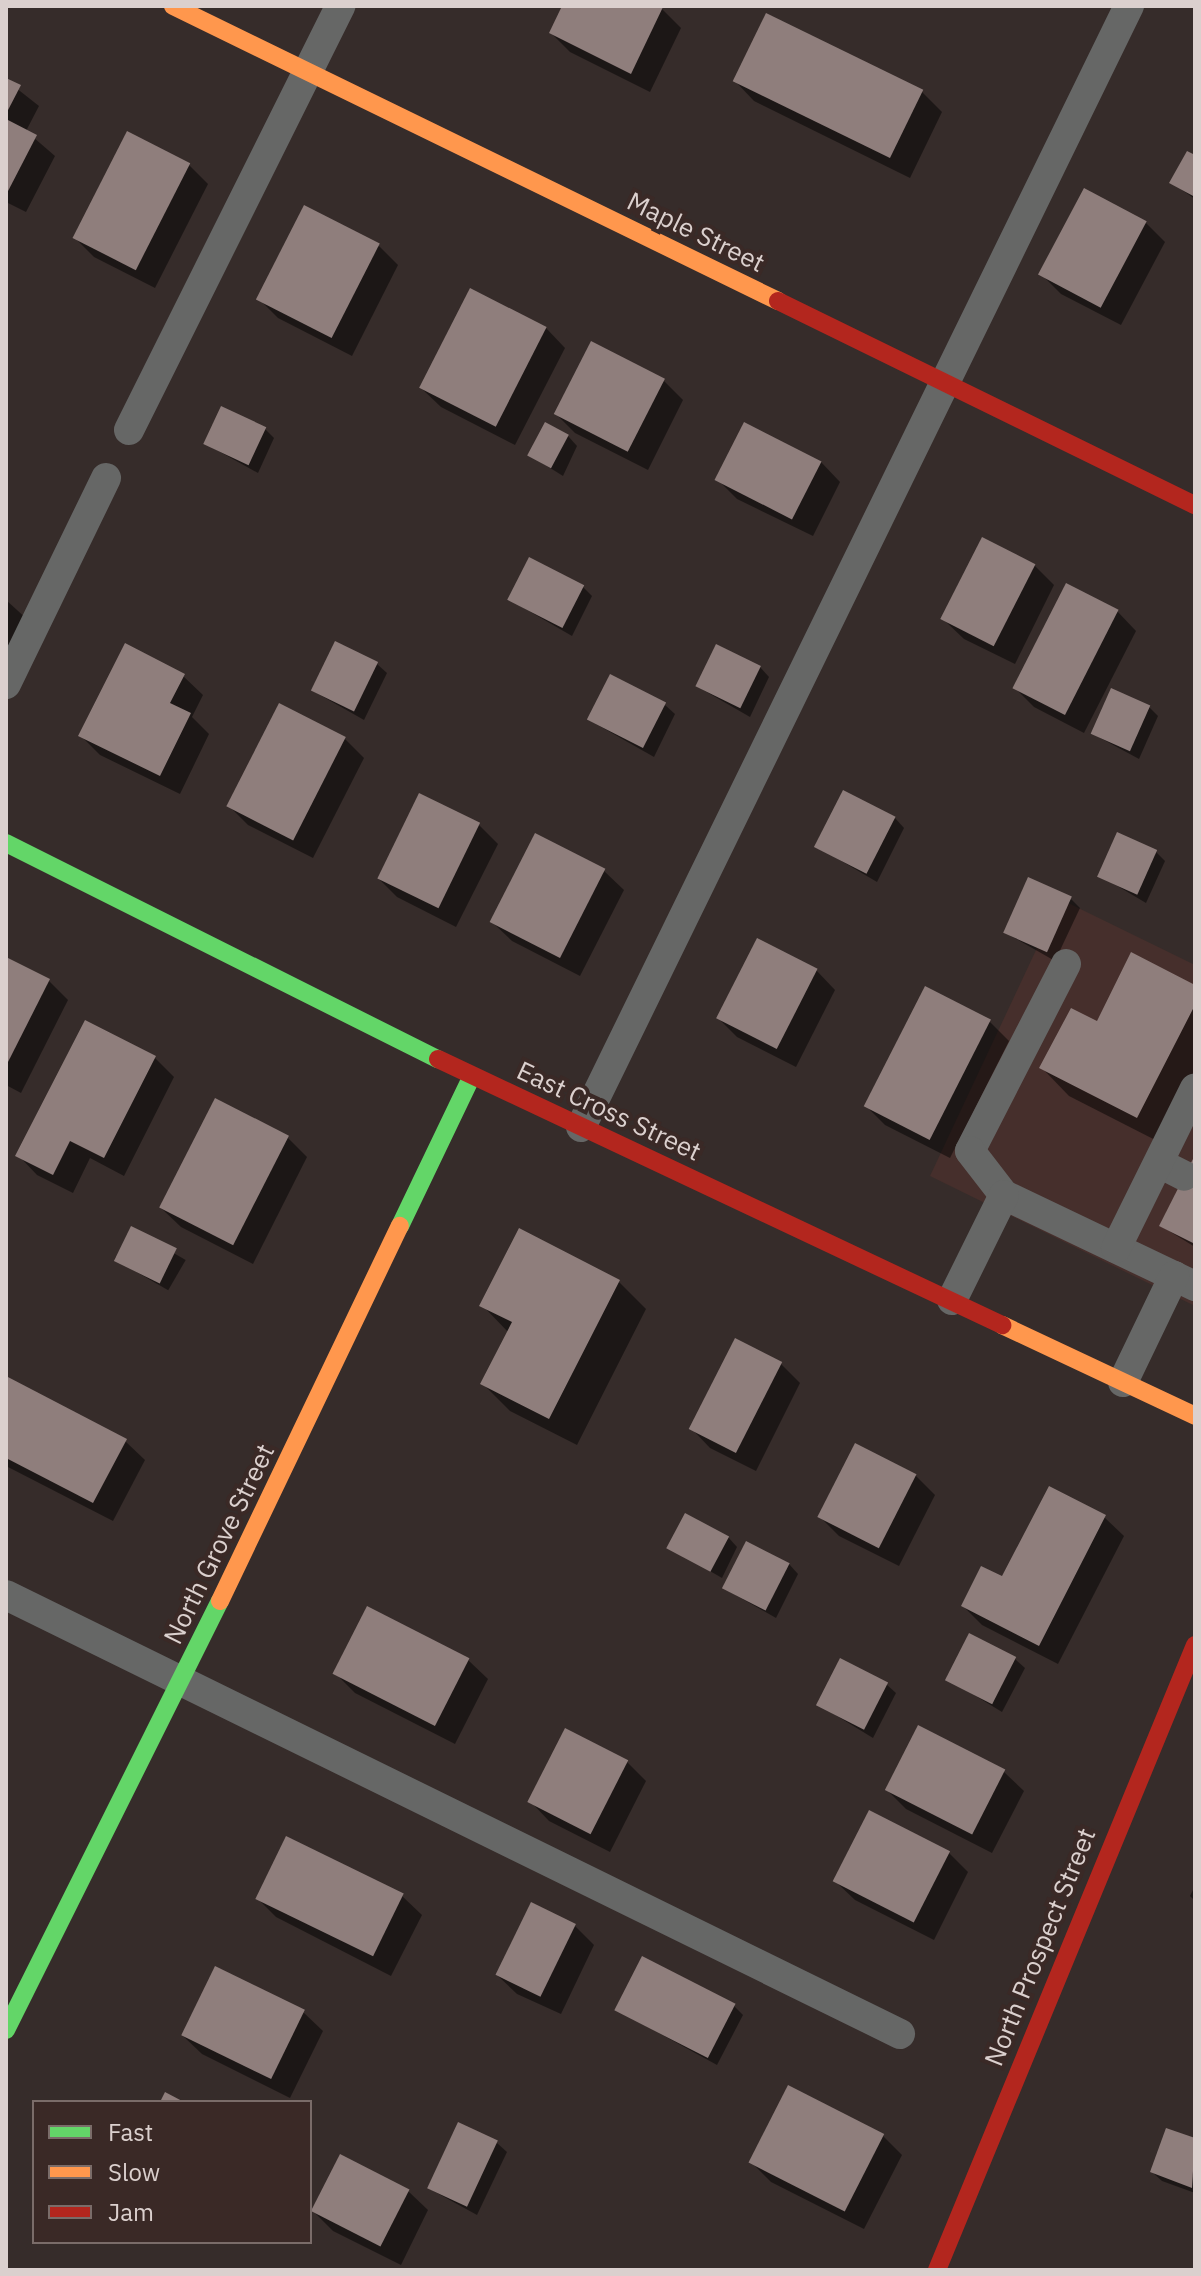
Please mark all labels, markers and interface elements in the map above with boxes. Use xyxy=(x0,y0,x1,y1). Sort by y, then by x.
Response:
street label: Maple Street xyxy=(622,185,770,279)
street label: East Cross Street xyxy=(512,1055,706,1167)
street label: North Grove Street xyxy=(157,1439,281,1649)
street label: North Prospect Street xyxy=(978,1824,1102,2070)
legend xyxy=(32,2100,312,2244)
text: Fast xyxy=(108,2116,153,2148)
text: Slow xyxy=(108,2156,160,2188)
text: Jam xyxy=(108,2196,154,2228)

